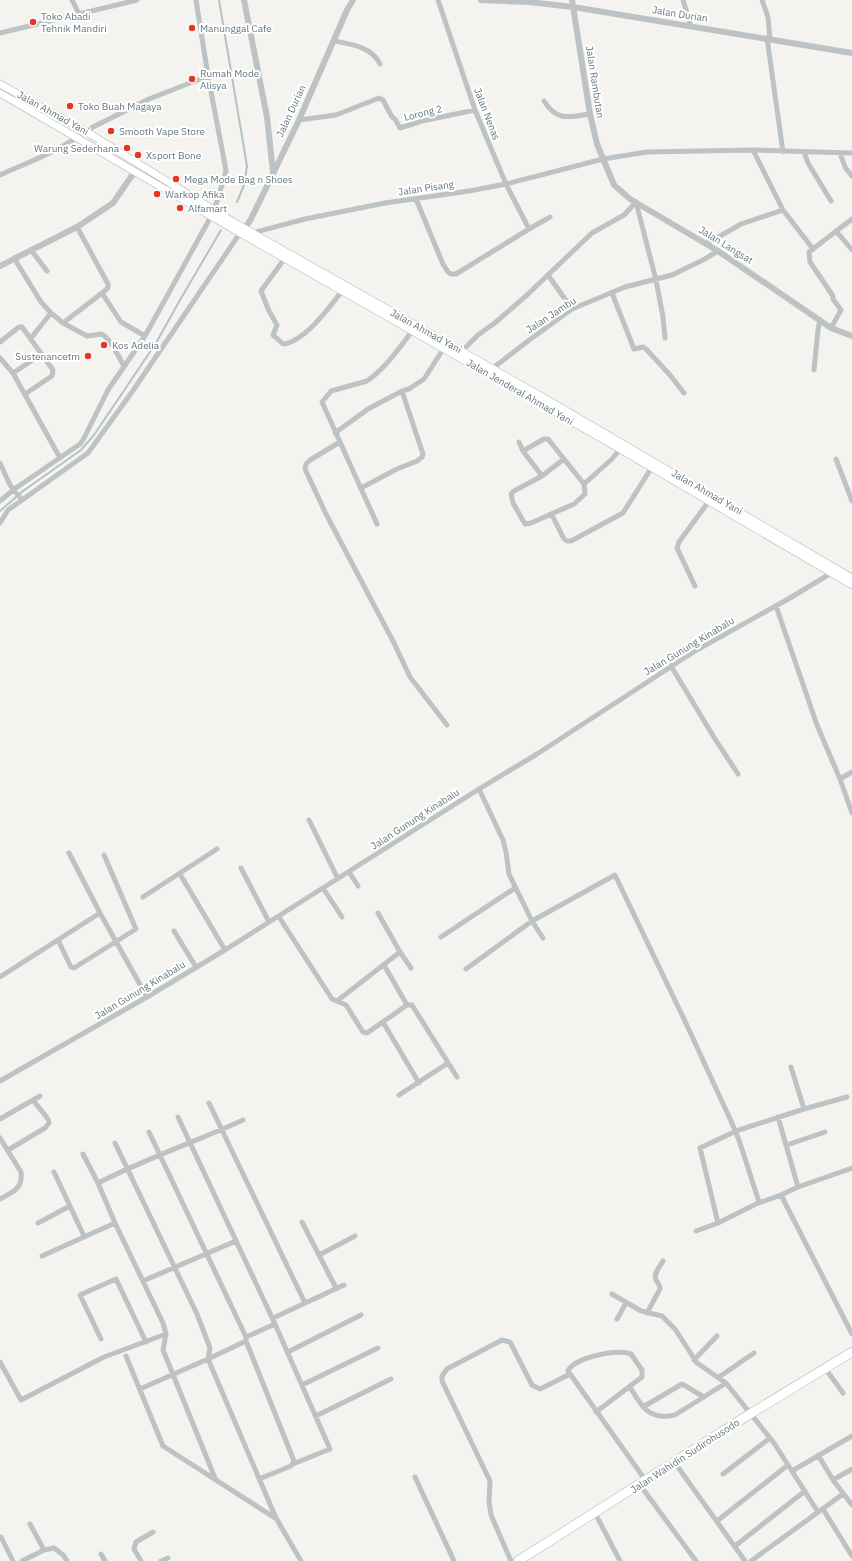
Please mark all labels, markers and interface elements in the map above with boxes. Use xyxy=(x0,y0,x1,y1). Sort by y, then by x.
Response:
street label: Jalan Durian xyxy=(651,3,709,25)
place label: Toko Abadi Tehnik Mandiri xyxy=(41,10,107,35)
marker: Toko Abadi Tehnik Mandiri xyxy=(28,17,38,27)
place label: Manunggal Cafe xyxy=(200,22,272,35)
marker: Manunggal Cafe xyxy=(187,23,197,33)
street label: Jalan Rambutan xyxy=(583,45,607,119)
place label: Rumah Mode Alisya xyxy=(200,67,260,92)
marker: Rumah Mode Alisya xyxy=(187,74,197,84)
street label: Jalan Durian xyxy=(273,83,309,139)
street label: Jalan Nenas xyxy=(471,86,503,142)
street label: Jalan Ahmad Yani xyxy=(15,88,91,138)
place label: Toko Buah Magaya xyxy=(78,100,162,113)
marker: Toko Buah Magaya xyxy=(65,101,75,111)
street label: Lorong 2 xyxy=(402,102,444,124)
place label: Smooth Vape Store xyxy=(119,125,206,138)
marker: Smooth Vape Store xyxy=(106,126,116,136)
place label: Warung Sederhana xyxy=(34,142,120,155)
marker: Warung Sederhana xyxy=(122,143,132,153)
place label: Xsport Bone xyxy=(146,149,202,162)
marker: Xsport Bone xyxy=(133,150,143,160)
place label: Mega Mode Bag n Shoes xyxy=(184,173,293,186)
marker: Mega Mode Bag n Shoes xyxy=(171,174,181,184)
street label: Jalan Pisang xyxy=(397,178,455,198)
place label: Warkop Afika xyxy=(165,188,225,201)
marker: Warkop Afika xyxy=(152,189,162,199)
place label: Alfamart xyxy=(188,202,227,215)
marker: Alfamart xyxy=(175,203,185,213)
street label: Jalan Langsat xyxy=(696,223,756,267)
street label: Jalan Jambu xyxy=(523,294,579,336)
street label: Jalan Ahmad Yani xyxy=(388,306,464,356)
place label: Kos Adelia xyxy=(112,339,160,352)
marker: Kos Adelia xyxy=(99,340,109,350)
place label: Sustenancetm xyxy=(15,350,80,363)
marker: Sustenancetm xyxy=(83,351,93,361)
street label: Jalan Jenderal Ahmad Yani xyxy=(464,356,576,428)
street label: Jalan Ahmad Yani xyxy=(669,466,745,518)
street label: Jalan Gunung Kinabalu xyxy=(641,614,737,678)
street label: Jalan Gunung Kinabalu xyxy=(368,785,462,853)
street label: Jalan Gunung Kinabalu xyxy=(92,958,188,1022)
street label: Jalan Wahidin Sudirohusodo xyxy=(628,1416,742,1496)

